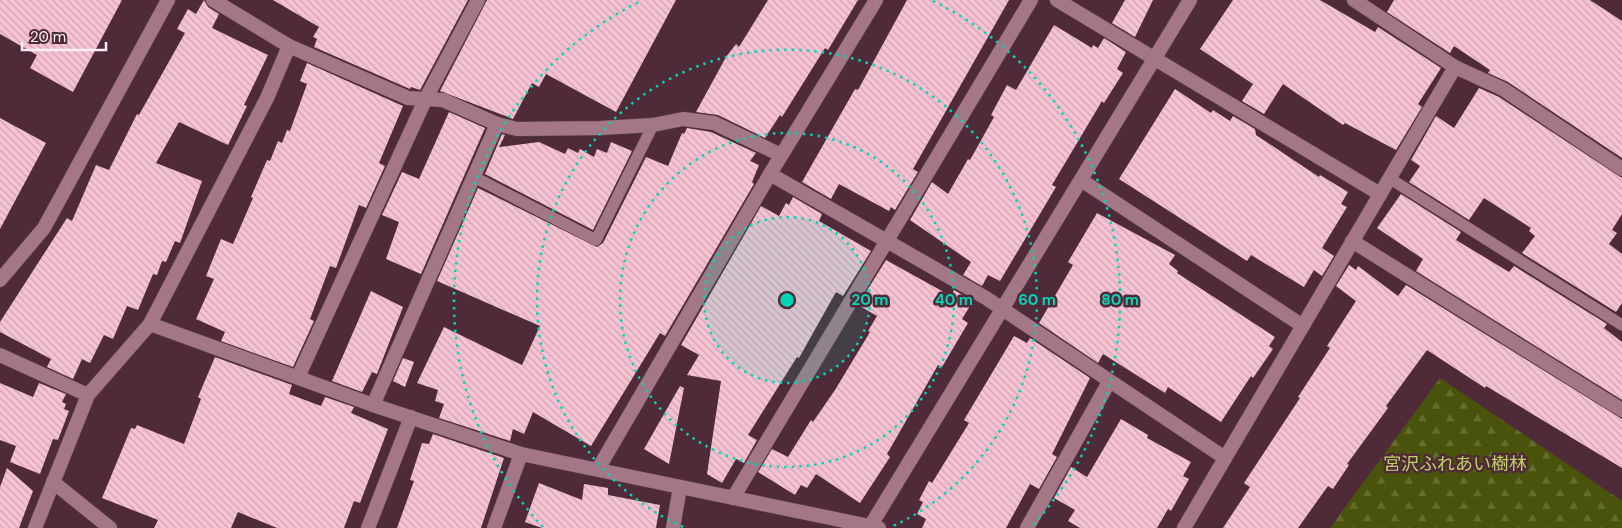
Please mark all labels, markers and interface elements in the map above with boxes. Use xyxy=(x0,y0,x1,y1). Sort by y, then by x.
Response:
scale bar xyxy=(22,20,106,52)
text: 20 m xyxy=(30,27,66,47)
text: 20 m xyxy=(852,290,888,310)
text: 40 m xyxy=(935,290,973,310)
text: 60 m xyxy=(1018,290,1056,310)
text: 80 m xyxy=(1101,290,1139,310)
centre of rings xyxy=(778,291,796,309)
park label: 宮沢ふれあい樹林 xyxy=(1383,452,1527,476)

